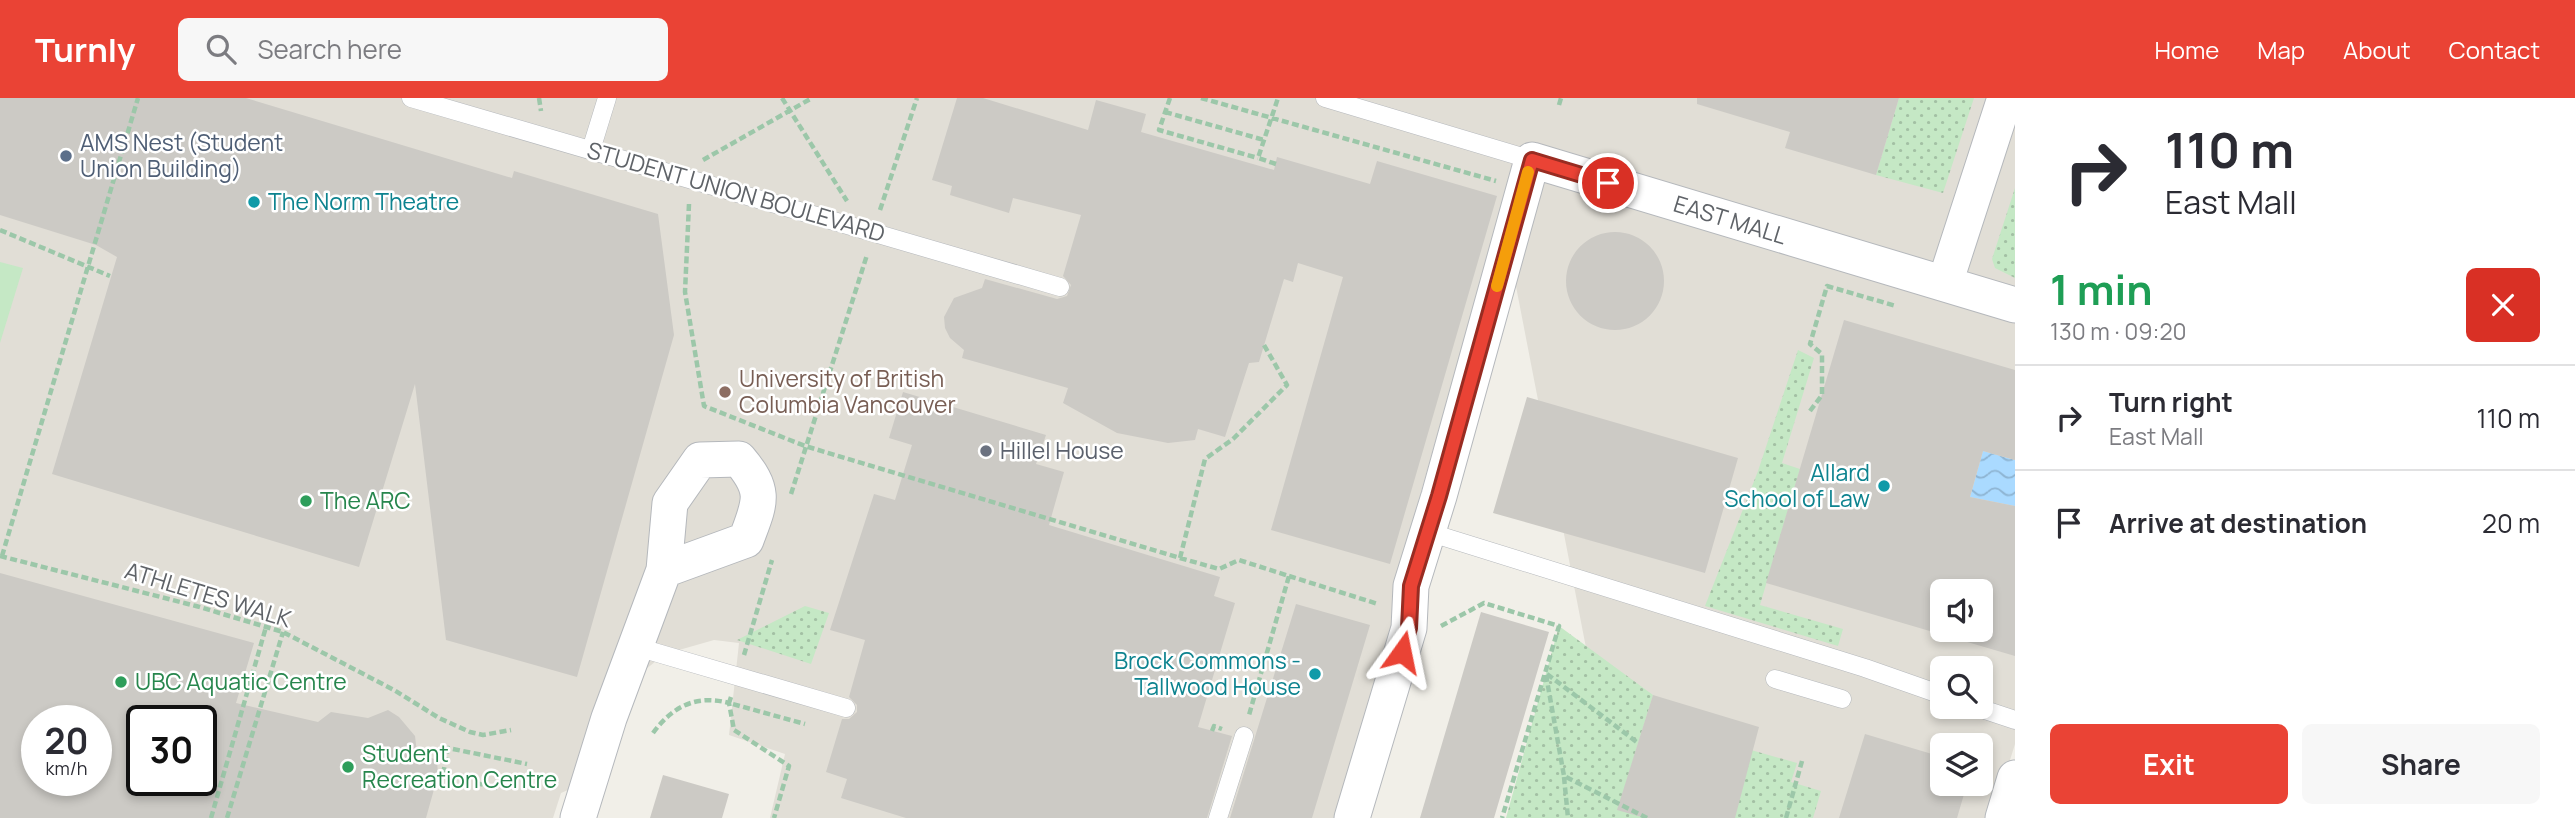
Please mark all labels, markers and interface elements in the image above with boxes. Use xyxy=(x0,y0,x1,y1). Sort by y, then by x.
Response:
search box xyxy=(178,18,668,81)
text: Turnly xyxy=(35,27,136,72)
icon: search xyxy=(202,30,240,68)
text: Search here xyxy=(258,31,402,67)
text: Home xyxy=(2154,33,2219,66)
text: Map xyxy=(2257,33,2305,66)
text: About xyxy=(2343,33,2411,66)
text: Contact xyxy=(2449,33,2540,66)
text: 110 m xyxy=(2165,116,2294,183)
place label: AMS Nest (Student Union Building) xyxy=(80,126,283,184)
icon: right xyxy=(2050,126,2141,217)
street label: STUDENT UNION BOULEVARD xyxy=(583,133,889,249)
marker: AMS Nest (Student Union Building) xyxy=(58,148,74,164)
pin xyxy=(1578,153,1638,213)
icon: arrive xyxy=(1589,164,1627,202)
text: East Mall xyxy=(2165,180,2297,224)
place label: The Norm Theatre xyxy=(268,185,459,217)
street label: EAST MALL xyxy=(1670,187,1791,251)
marker: The Norm Theatre xyxy=(246,194,262,210)
text: 1 min xyxy=(2050,260,2153,318)
button: close xyxy=(2466,268,2540,342)
text: 130 m · 09:20 xyxy=(2050,315,2187,347)
place label: University of British Columbia Vancouver xyxy=(739,362,956,420)
marker: University of British Columbia Vancouver xyxy=(717,384,733,400)
text: Turn right xyxy=(2109,384,2233,420)
icon: right xyxy=(2050,399,2088,437)
text: 110 m xyxy=(2477,400,2540,436)
text: East Mall xyxy=(2109,420,2204,452)
place label: Hillel House xyxy=(1000,434,1124,466)
marker: Hillel House xyxy=(978,443,994,459)
place label: Allard School of Law xyxy=(1724,456,1870,514)
marker: Allard School of Law xyxy=(1876,478,1892,494)
place label: The ARC xyxy=(320,484,411,516)
marker: The ARC xyxy=(298,493,314,509)
icon: arrive xyxy=(2050,504,2088,542)
text: Arrive at destination xyxy=(2109,505,2367,541)
text: 20 m xyxy=(2482,505,2540,541)
street label: ATHLETES WALK xyxy=(121,554,296,635)
map controls xyxy=(1930,579,1993,796)
button: sound xyxy=(1930,579,1993,642)
position arrow xyxy=(1365,615,1439,689)
place label: Brock Commons - Tallwood House xyxy=(1114,644,1301,702)
button: search xyxy=(1930,656,1993,719)
place label: UBC Aquatic Centre xyxy=(135,665,347,697)
marker: Brock Commons - Tallwood House xyxy=(1307,666,1323,682)
marker: UBC Aquatic Centre xyxy=(113,674,129,690)
speed limit sign: 30 xyxy=(126,705,217,796)
text: 20 xyxy=(45,717,88,765)
button: Exit xyxy=(2050,724,2288,804)
button: Share xyxy=(2302,724,2540,804)
button: layers xyxy=(1930,733,1993,796)
place label: Student Recreation Centre xyxy=(362,737,557,795)
text: km/h xyxy=(46,756,87,780)
marker: Student Recreation Centre xyxy=(340,759,356,775)

